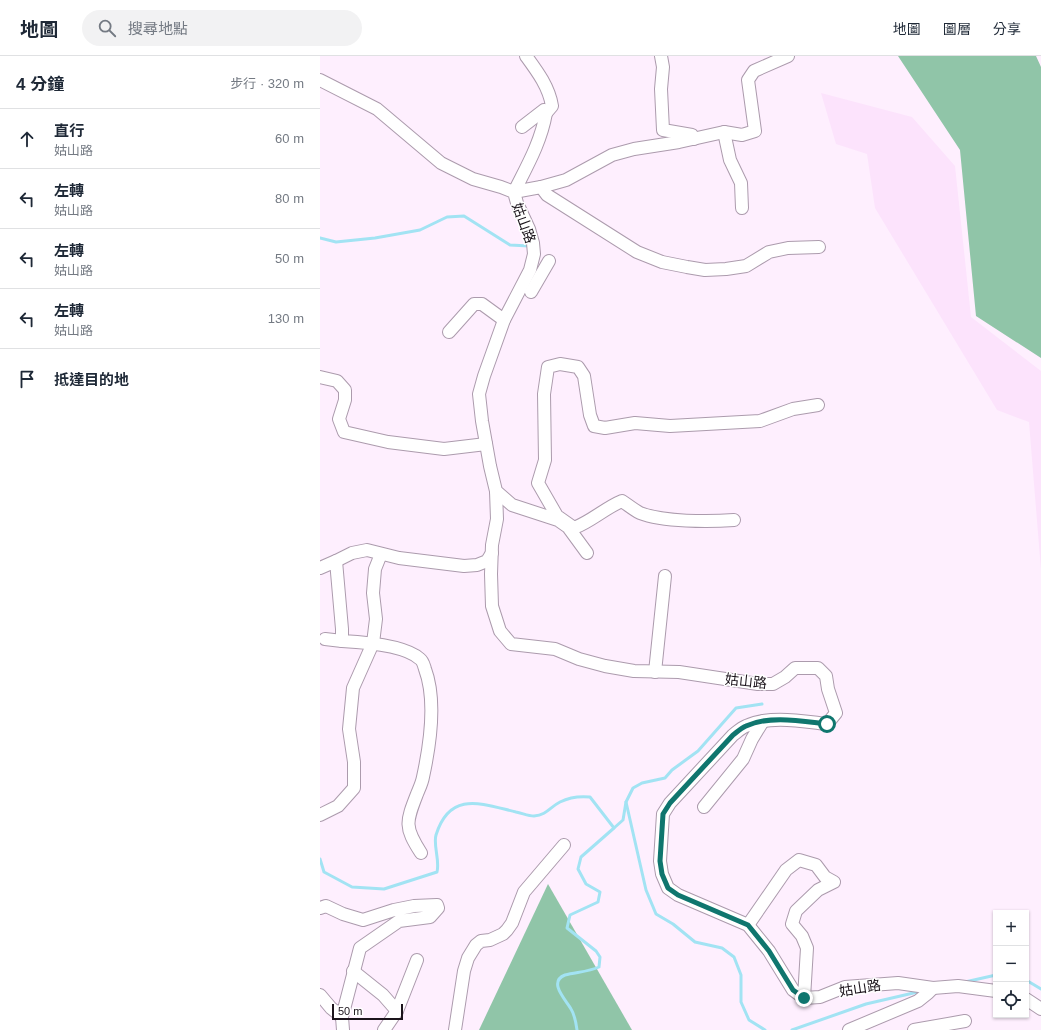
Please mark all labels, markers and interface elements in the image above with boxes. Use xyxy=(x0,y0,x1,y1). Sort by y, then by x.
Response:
search box xyxy=(82,10,362,46)
icon: search xyxy=(96,17,118,39)
text: 地圖 xyxy=(20,19,58,40)
text: 搜尋地點 xyxy=(128,20,188,37)
text: 地圖 xyxy=(893,21,921,37)
text: 圖層 xyxy=(943,21,971,37)
text: 分享 xyxy=(993,21,1021,37)
text: 4 分鐘 xyxy=(16,75,64,94)
text: 步行 · 320 m xyxy=(230,76,304,91)
text: 直行 xyxy=(54,122,84,139)
icon: ahead xyxy=(16,128,38,150)
text: 60 m xyxy=(275,131,304,146)
text: 姑山路 xyxy=(54,143,93,158)
text: 左轉 xyxy=(54,182,84,199)
icon: left xyxy=(16,188,38,210)
text: 80 m xyxy=(275,191,304,206)
street label: 姑山路 xyxy=(509,201,539,245)
text: 姑山路 xyxy=(54,203,93,218)
text: 左轉 xyxy=(54,242,84,259)
icon: left xyxy=(16,248,38,270)
text: 50 m xyxy=(275,251,304,266)
text: 姑山路 xyxy=(54,263,93,278)
text: 左轉 xyxy=(54,302,84,319)
icon: left xyxy=(16,308,38,330)
text: 130 m xyxy=(268,311,304,326)
text: 姑山路 xyxy=(54,323,93,338)
icon: arrive xyxy=(16,368,38,390)
text: 抵達目的地 xyxy=(54,371,129,388)
street label: 姑山路 xyxy=(724,671,768,691)
route start xyxy=(818,715,836,733)
map controls xyxy=(993,910,1029,1018)
button: + xyxy=(993,910,1029,946)
button: − xyxy=(993,946,1029,982)
street label: 姑山路 xyxy=(838,977,882,999)
button: locate xyxy=(993,982,1029,1018)
route end xyxy=(795,989,813,1007)
scale bar xyxy=(332,1002,403,1021)
text: 50 m xyxy=(338,1005,362,1017)

